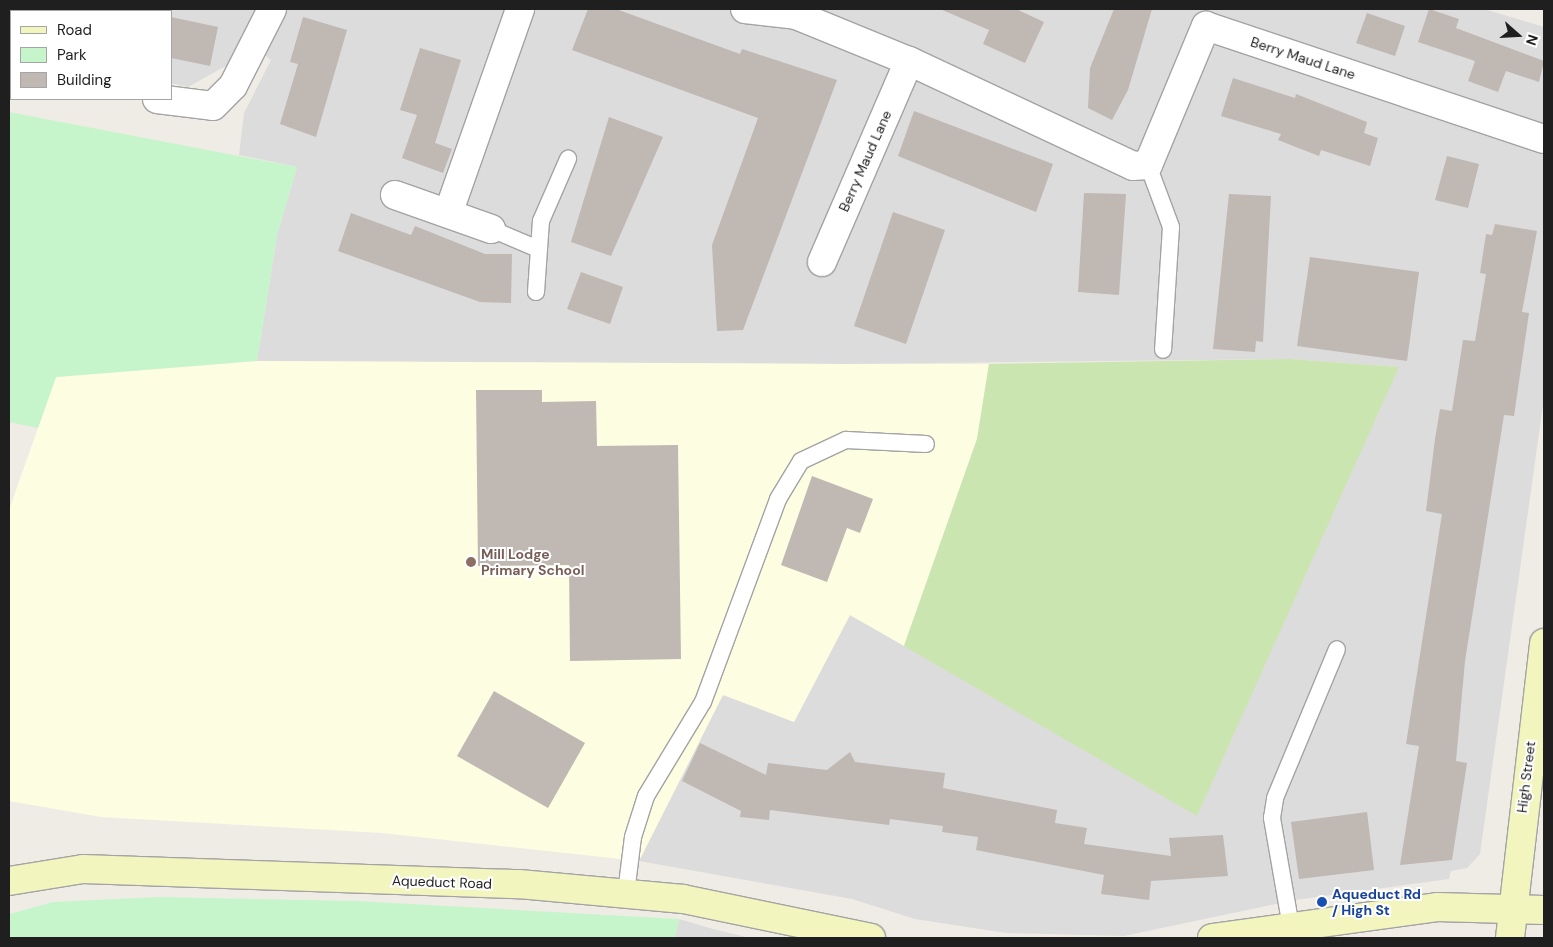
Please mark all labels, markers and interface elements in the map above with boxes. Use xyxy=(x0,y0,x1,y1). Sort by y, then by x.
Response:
legend xyxy=(10,10,172,100)
north arrow xyxy=(1493,10,1543,60)
text: Road xyxy=(57,20,92,40)
text: N xyxy=(1522,32,1542,48)
street label: Berry Maud Lane xyxy=(1248,33,1358,83)
text: Park xyxy=(57,45,87,65)
text: Building xyxy=(57,70,112,90)
street label: Berry Maud Lane xyxy=(835,108,895,214)
place label: Mill Lodge Primary School xyxy=(481,546,584,578)
marker: Mill Lodge Primary School xyxy=(465,556,477,568)
street label: High Street xyxy=(1513,740,1539,814)
street label: Aqueduct Road xyxy=(392,872,492,892)
place label: Aqueduct Rd / High St xyxy=(1332,886,1421,919)
marker: Aqueduct Rd / High St xyxy=(1316,896,1328,908)

